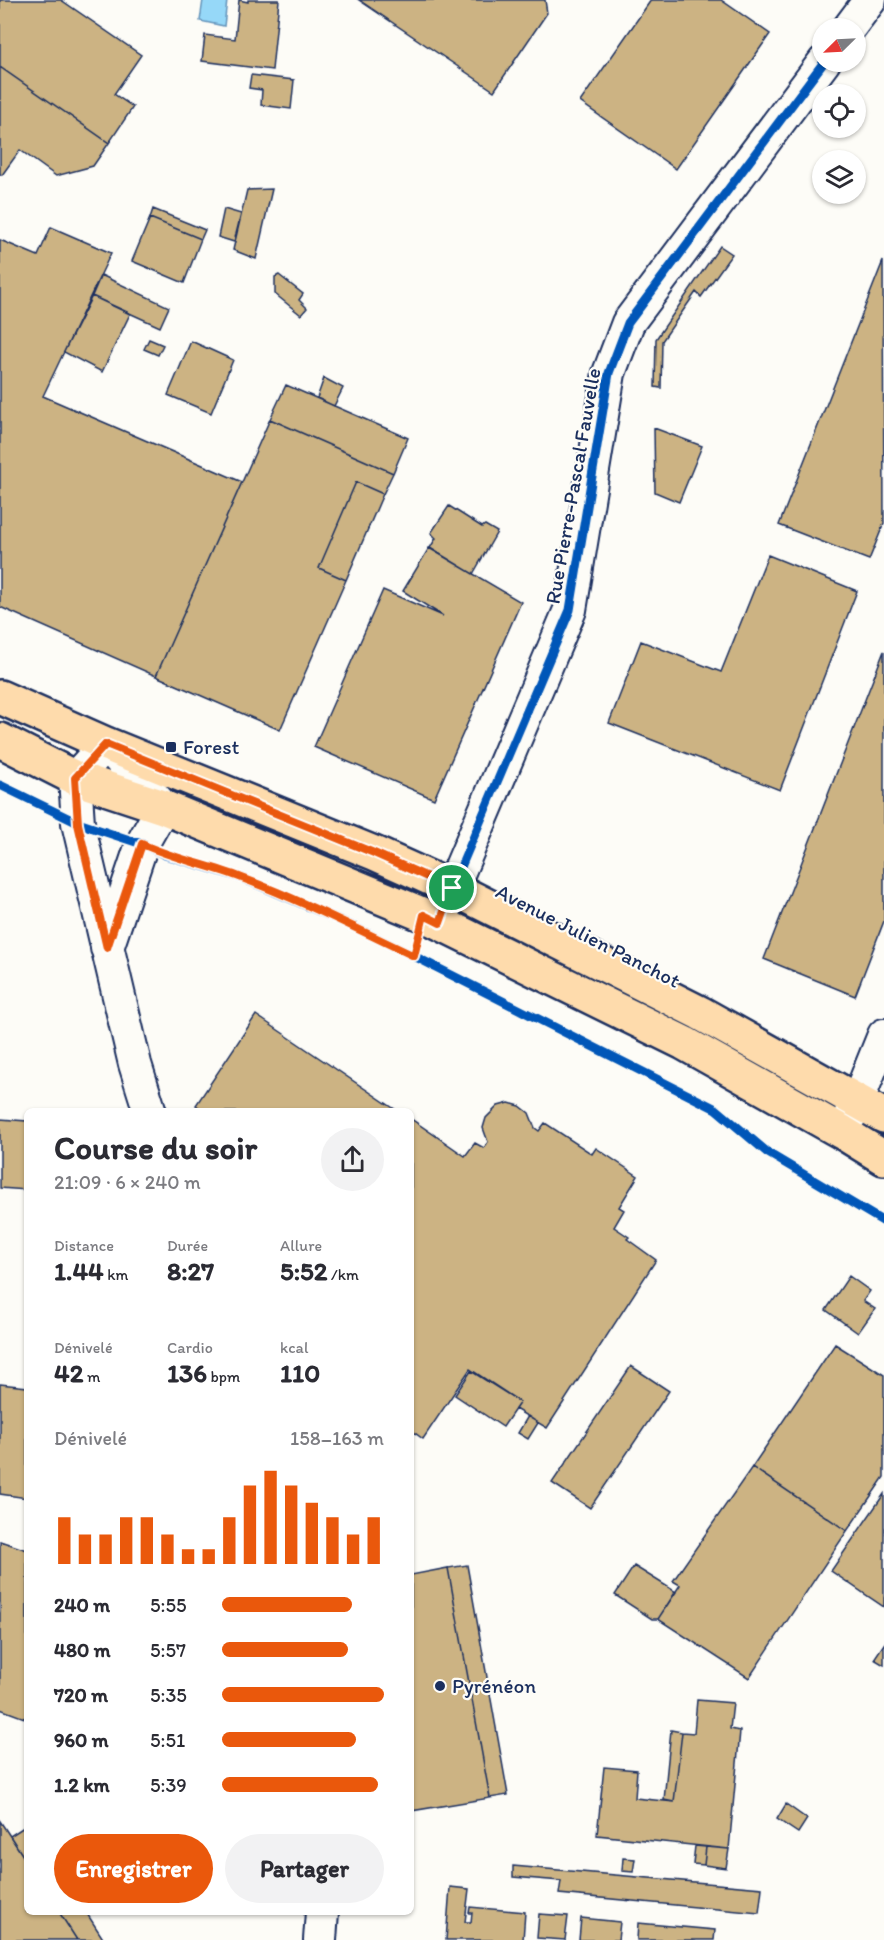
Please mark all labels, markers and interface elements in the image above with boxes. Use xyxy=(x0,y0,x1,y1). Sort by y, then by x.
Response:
north arrow xyxy=(812,18,866,72)
map controls xyxy=(812,18,866,204)
button: locate xyxy=(812,84,866,138)
button: layers xyxy=(812,150,866,204)
street label: Rue Pierre-Pascal Fauvelle xyxy=(539,366,606,606)
place label: Forest xyxy=(183,734,240,759)
marker: Forest xyxy=(164,740,178,754)
pin xyxy=(426,862,477,913)
icon: arrive xyxy=(435,871,468,904)
street label: Avenue Julien Panchot xyxy=(492,878,685,993)
text: Course du soir xyxy=(54,1128,257,1167)
button: share xyxy=(321,1128,384,1191)
text: 21:09 · 6 × 240 m xyxy=(54,1170,201,1194)
text: Distance xyxy=(54,1236,114,1255)
text: Durée xyxy=(167,1236,208,1255)
text: Allure xyxy=(280,1236,322,1255)
text: 1.44 xyxy=(54,1255,104,1287)
text: 8:27 xyxy=(167,1255,214,1287)
text: 5:52 xyxy=(280,1255,327,1287)
text: km xyxy=(104,1265,128,1284)
text: /km xyxy=(327,1265,359,1284)
text: Dénivelé xyxy=(54,1338,113,1357)
text: Cardio xyxy=(167,1338,213,1357)
text: kcal xyxy=(280,1338,308,1357)
text: 42 xyxy=(54,1357,83,1389)
text: 136 xyxy=(167,1357,207,1389)
text: 110 xyxy=(280,1357,320,1389)
text: m xyxy=(83,1367,100,1386)
text: bpm xyxy=(207,1367,240,1386)
text: Dénivelé xyxy=(54,1426,127,1450)
text: 158–163 m xyxy=(290,1426,384,1450)
text: 240 m xyxy=(54,1593,110,1617)
text: 5:55 xyxy=(150,1593,186,1617)
text: 480 m xyxy=(54,1638,111,1662)
text: 5:57 xyxy=(150,1638,186,1662)
place label: Pyrénéon xyxy=(452,1673,536,1698)
marker: Pyrénéon xyxy=(433,1679,447,1693)
text: 720 m xyxy=(54,1683,108,1707)
text: 5:35 xyxy=(150,1683,187,1707)
text: 960 m xyxy=(54,1728,109,1752)
text: 5:51 xyxy=(150,1728,185,1752)
text: 1.2 km xyxy=(54,1773,110,1797)
text: 5:39 xyxy=(150,1773,187,1797)
button: Enregistrer xyxy=(54,1834,213,1903)
button: Partager xyxy=(225,1834,384,1903)

